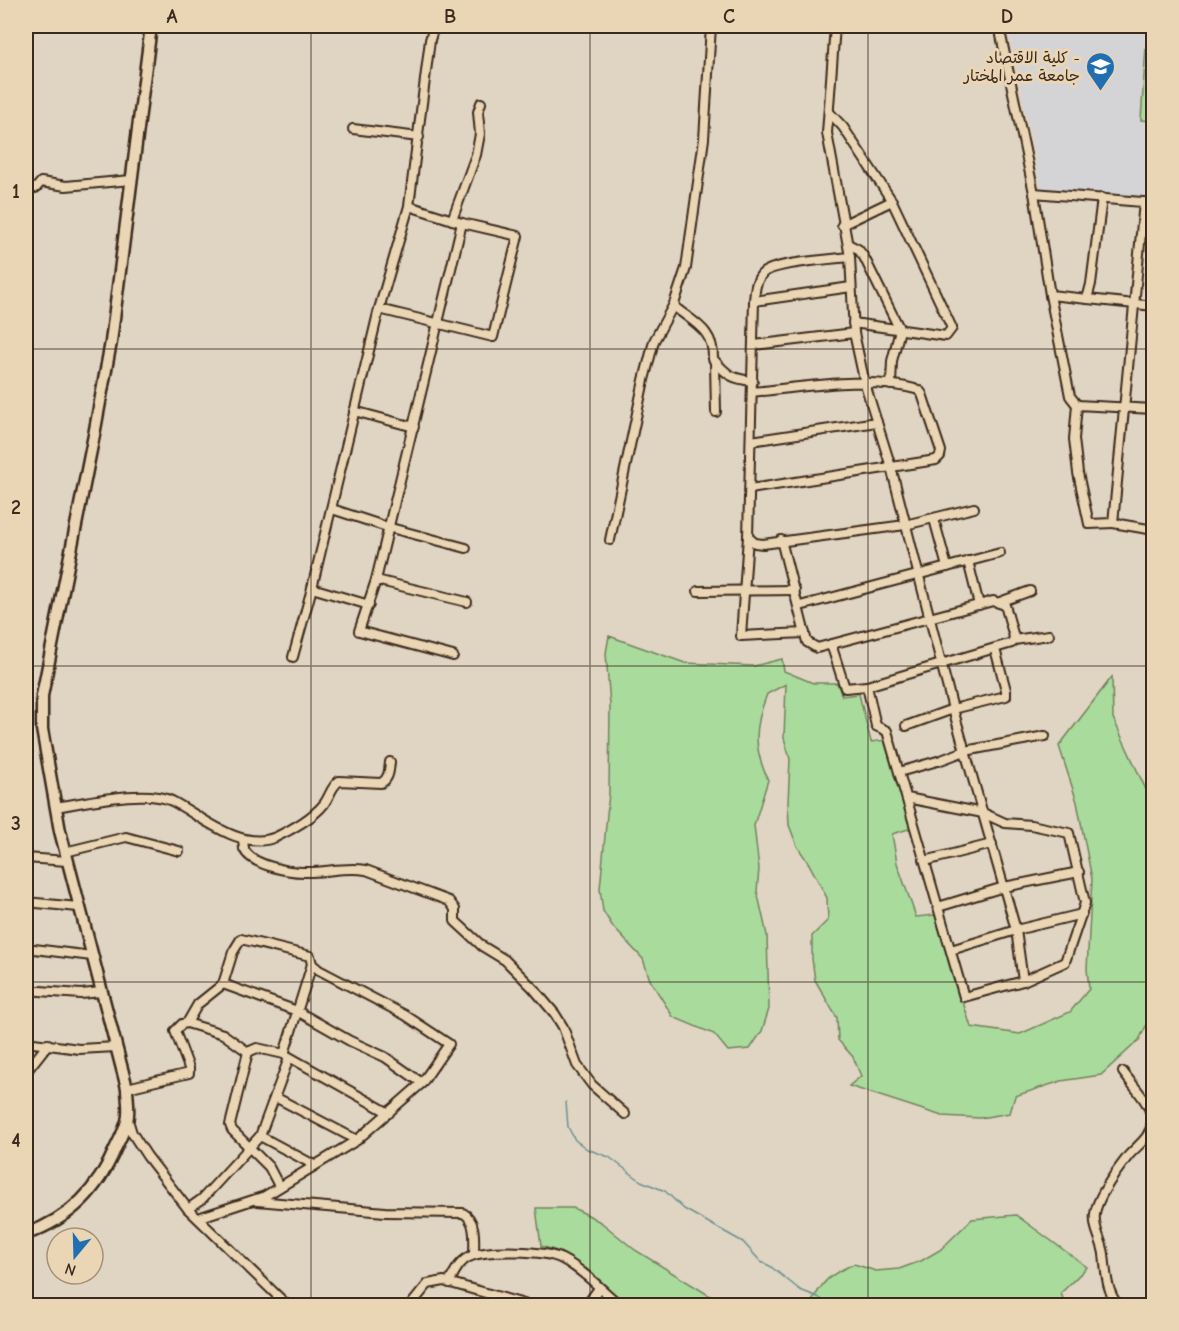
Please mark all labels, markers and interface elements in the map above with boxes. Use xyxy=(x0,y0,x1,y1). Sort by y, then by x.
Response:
text: A xyxy=(166,5,178,28)
text: B xyxy=(444,5,456,28)
text: C xyxy=(723,5,735,28)
text: D xyxy=(1001,5,1013,28)
place label: كلية الاقتصاد - جامعة عمر المختار xyxy=(962,49,1080,85)
school or university icon: كلية الاقتصاد - جامعة عمر المختار xyxy=(1085,50,1117,92)
text: 1 xyxy=(12,180,20,203)
text: 2 xyxy=(11,496,21,519)
text: 3 xyxy=(11,812,21,835)
text: 4 xyxy=(11,1129,21,1152)
north arrow xyxy=(45,1226,105,1286)
text: N xyxy=(63,1259,78,1279)

